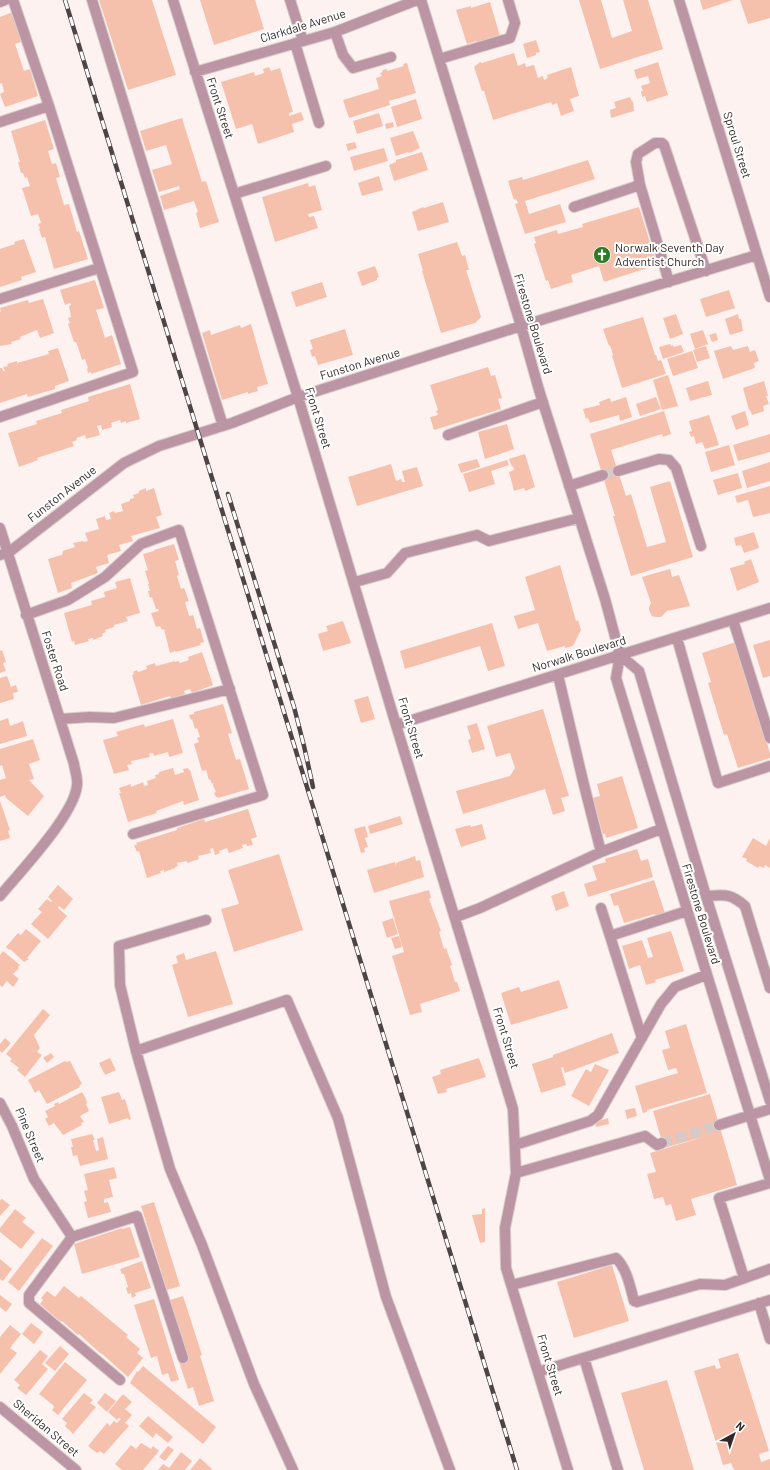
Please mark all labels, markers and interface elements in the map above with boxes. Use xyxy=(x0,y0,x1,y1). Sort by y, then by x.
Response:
street label: Clarkdale Avenue xyxy=(258,5,347,45)
street label: Front Street xyxy=(204,75,237,140)
street label: Sproul Street xyxy=(721,110,755,180)
place label: Norwalk Seventh Day Adventist Church xyxy=(615,240,724,268)
church icon: Norwalk Seventh Day Adventist Church xyxy=(592,245,612,265)
street label: Firestone Boulevard xyxy=(512,272,556,376)
street label: Funston Avenue xyxy=(318,344,401,382)
street label: Front Street xyxy=(303,385,335,450)
street label: Funston Avenue xyxy=(24,462,98,524)
street label: Foster Road xyxy=(40,629,72,693)
street label: Norwalk Boulevard xyxy=(530,632,627,674)
street label: Front Street xyxy=(396,695,428,760)
street label: Firestone Boulevard xyxy=(680,862,724,966)
street label: Front Street xyxy=(491,1005,523,1070)
street label: Pine Street xyxy=(13,1105,49,1164)
street label: Front Street xyxy=(535,1332,567,1397)
street label: Sheridan Street xyxy=(11,1396,82,1459)
north arrow xyxy=(714,1414,754,1454)
text: N xyxy=(734,1419,748,1433)

